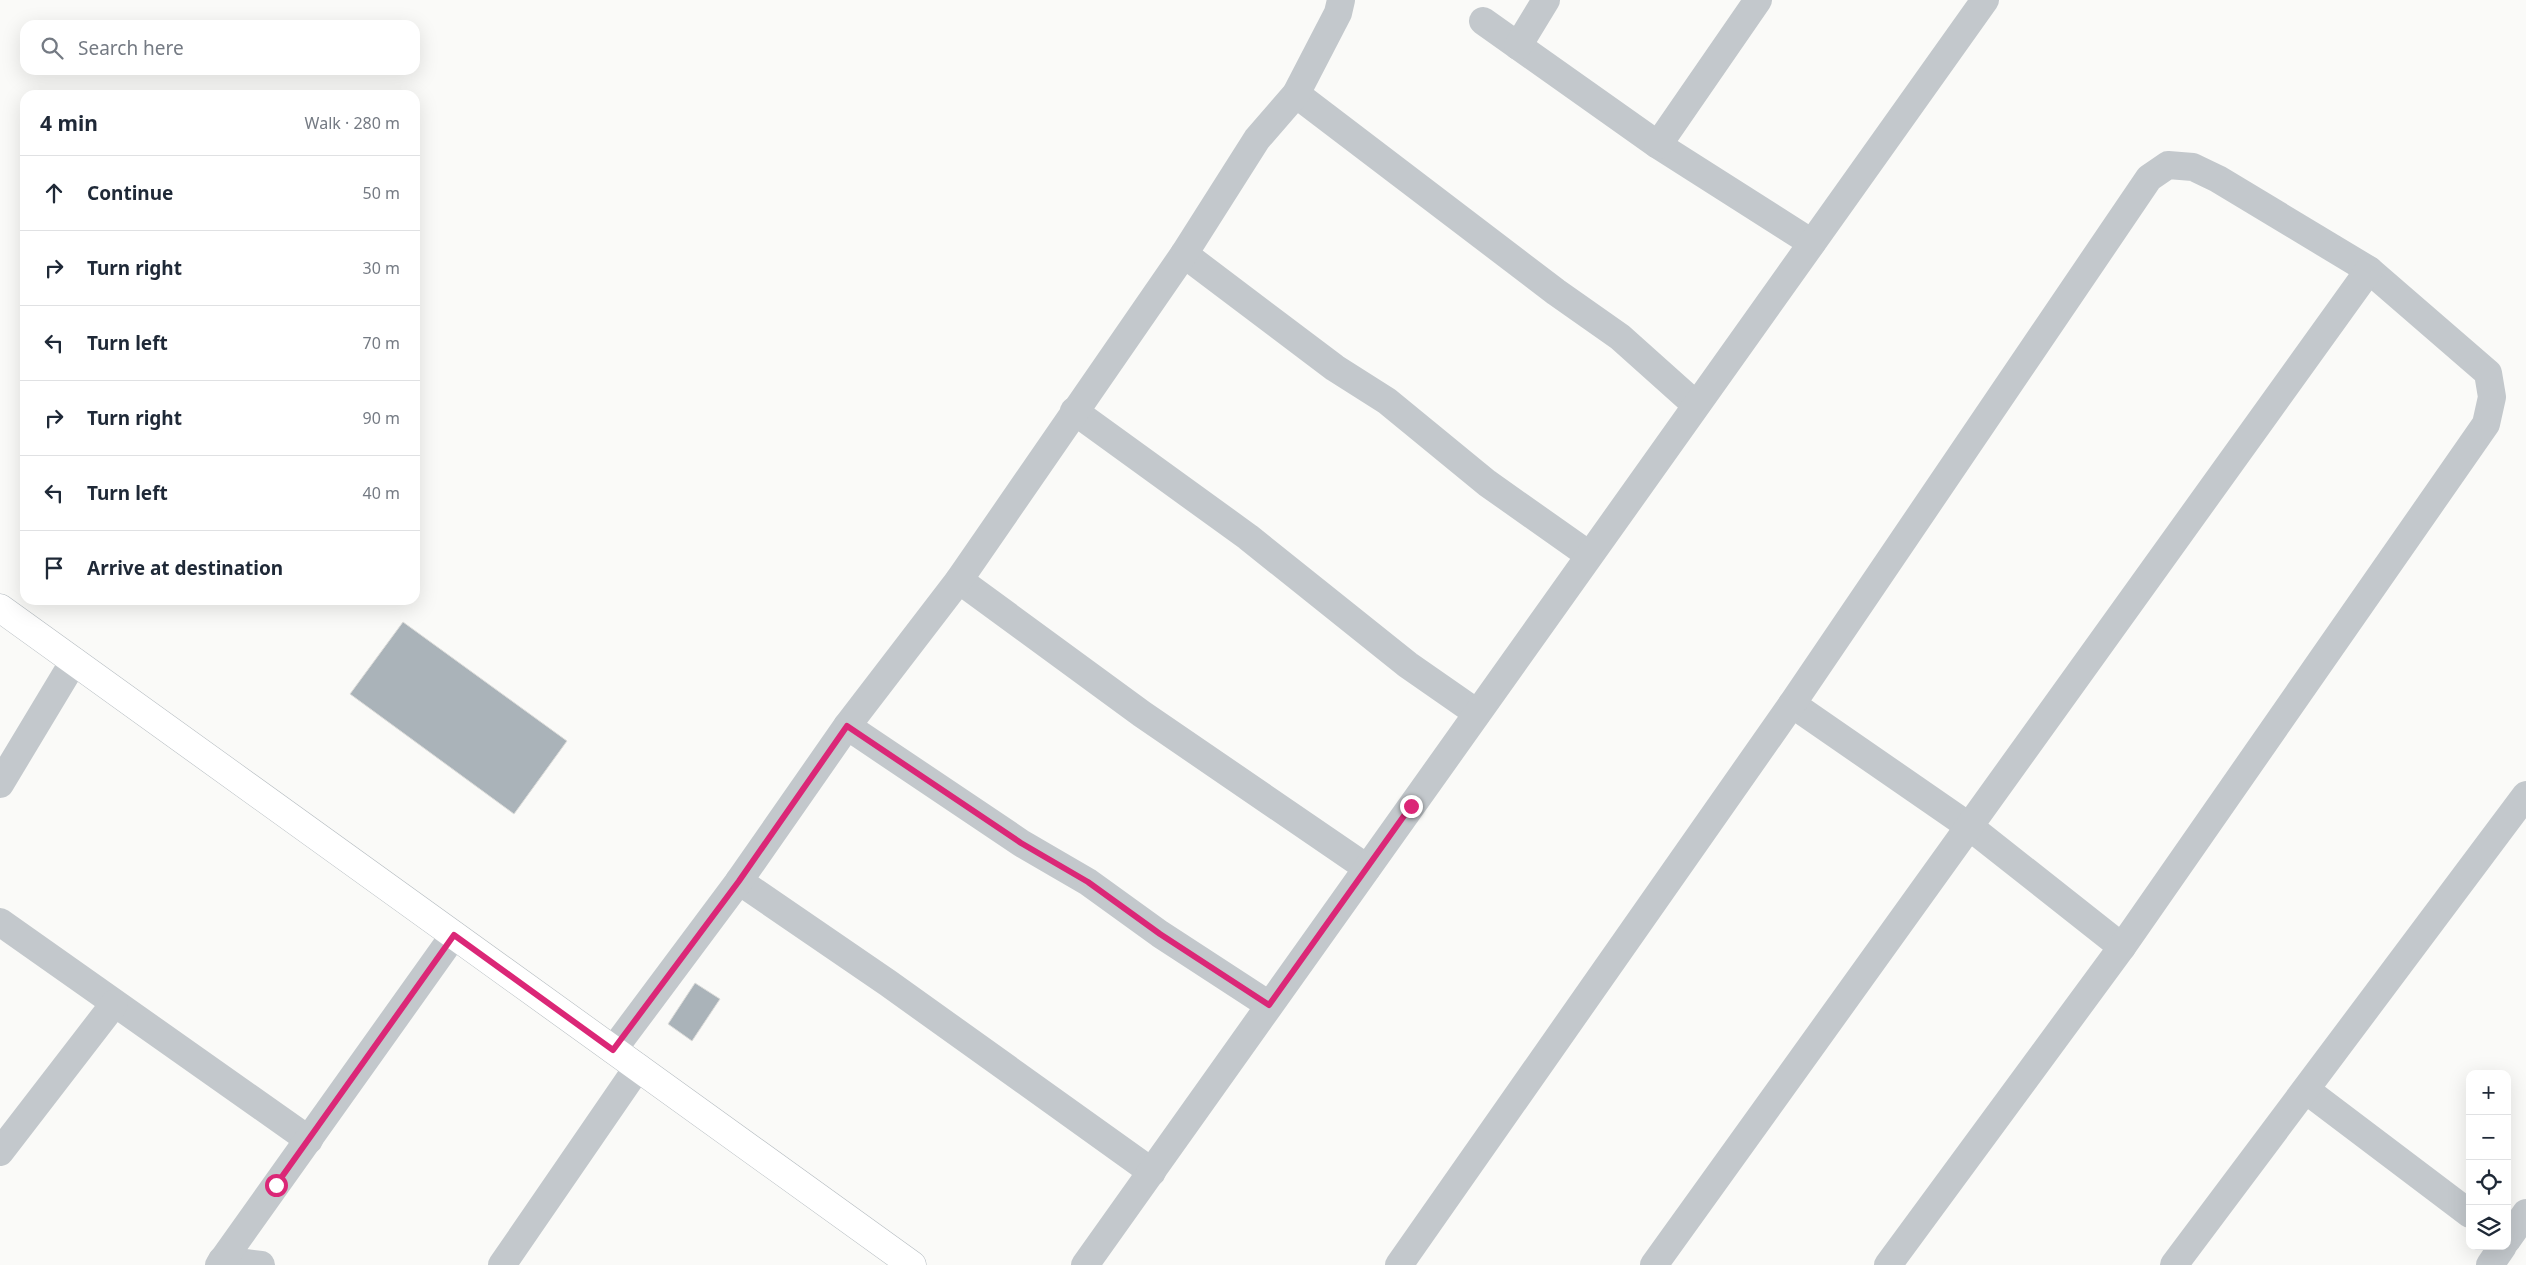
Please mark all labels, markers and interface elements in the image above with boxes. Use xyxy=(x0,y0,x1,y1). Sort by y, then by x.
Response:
search box xyxy=(20,20,420,75)
icon: search xyxy=(38,34,66,62)
text: Search here xyxy=(78,35,184,61)
text: 4 min xyxy=(40,109,98,137)
text: Walk · 280 m xyxy=(305,112,400,134)
icon: ahead xyxy=(40,179,68,207)
text: Continue xyxy=(87,180,173,206)
text: 50 m xyxy=(363,182,400,204)
icon: right xyxy=(40,254,68,282)
text: Turn right xyxy=(87,255,182,281)
text: 30 m xyxy=(363,257,400,279)
icon: left xyxy=(40,329,68,357)
text: Turn left xyxy=(87,330,168,356)
text: 70 m xyxy=(363,332,400,354)
icon: right xyxy=(40,404,68,432)
text: Turn right xyxy=(87,405,182,431)
text: 90 m xyxy=(363,407,400,429)
icon: left xyxy=(40,479,68,507)
text: Turn left xyxy=(87,480,168,506)
text: 40 m xyxy=(363,482,400,504)
icon: arrive xyxy=(40,554,68,582)
text: Arrive at destination xyxy=(87,555,283,581)
route end xyxy=(1400,795,1423,818)
map controls xyxy=(2466,1070,2511,1250)
button: + xyxy=(2466,1070,2511,1115)
button: − xyxy=(2466,1115,2511,1160)
button: locate xyxy=(2466,1160,2511,1205)
route start xyxy=(265,1174,288,1197)
button: layers xyxy=(2466,1205,2511,1250)

